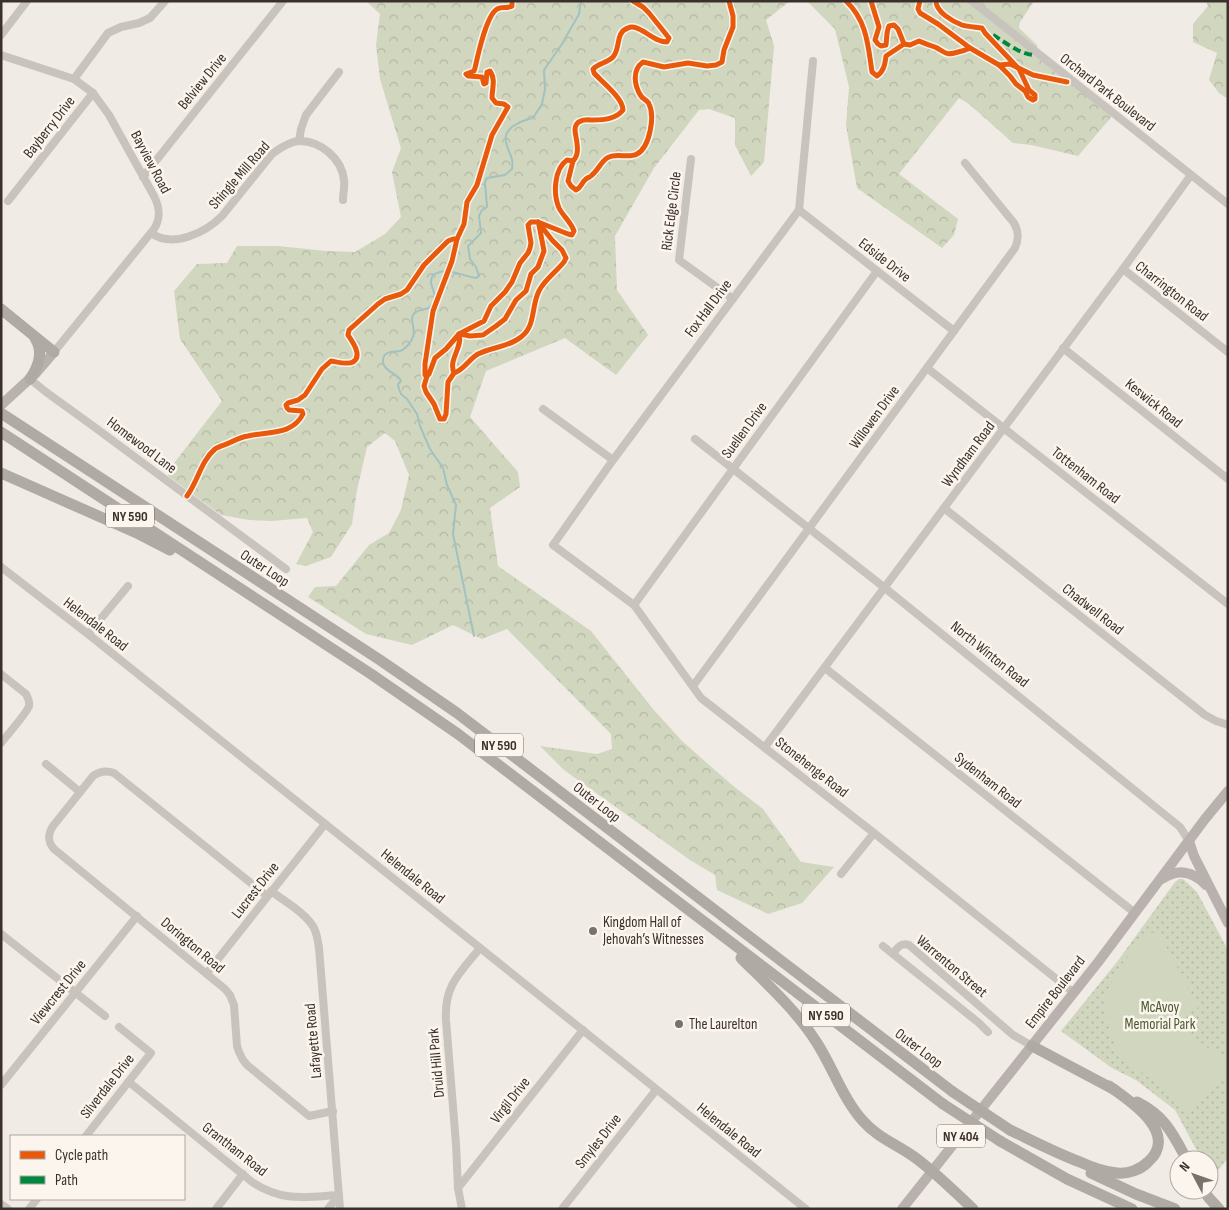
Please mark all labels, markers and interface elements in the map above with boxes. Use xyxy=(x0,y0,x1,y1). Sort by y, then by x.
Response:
street label: Belview Drive xyxy=(174,49,231,113)
street label: Orchard Park Boulevard xyxy=(1056,49,1159,136)
street label: Bayberry Drive xyxy=(19,92,80,162)
street label: Bayview Road xyxy=(126,128,175,197)
street label: Shingle Mill Road xyxy=(205,137,274,213)
street label: Rick Edge Circle xyxy=(657,170,686,252)
street label: Edside Drive xyxy=(855,234,915,287)
street label: Charrington Road xyxy=(1131,257,1212,326)
street label: Fox Hall Drive xyxy=(681,276,736,341)
street label: Keswick Road xyxy=(1121,375,1186,432)
street label: Willowen Drive xyxy=(845,382,904,453)
street label: Suellen Drive xyxy=(718,398,771,462)
street label: Homewood Lane xyxy=(103,413,180,478)
street label: Wyndham Road xyxy=(938,418,999,491)
street label: Tottenham Road xyxy=(1048,443,1124,508)
road number: NY 590 xyxy=(106,504,154,528)
street label: Outer Loop xyxy=(237,546,293,591)
street label: Chadwell Road xyxy=(1058,579,1127,639)
street label: Helendale Road xyxy=(59,593,132,656)
street label: North Winton Road xyxy=(947,617,1033,692)
street label: Stonehenge Road xyxy=(771,733,852,802)
road number: NY 590 xyxy=(475,734,523,756)
street label: Sydenham Road xyxy=(950,748,1025,812)
street label: Outer Loop xyxy=(569,778,624,827)
street label: Helendale Road xyxy=(377,845,449,908)
street label: Lucrest Drive xyxy=(227,858,283,922)
street label: Dorington Road xyxy=(157,913,228,978)
place label: Kingdom Hall of Jehovah’s Witnesses xyxy=(602,913,704,949)
marker: Kingdom Hall of Jehovah’s Witnesses xyxy=(587,925,599,937)
street label: Warrenton Street xyxy=(912,931,992,1002)
street label: Empire Boulevard xyxy=(1021,952,1090,1032)
street label: Viewcrest Drive xyxy=(26,956,90,1029)
park label: McAvoy Memorial Park xyxy=(1125,998,1196,1034)
street label: Lafayette Road xyxy=(301,1003,326,1079)
road number: NY 590 xyxy=(802,1004,850,1026)
place label: The Laurelton xyxy=(689,1015,757,1034)
marker: The Laurelton xyxy=(673,1018,685,1030)
street label: Outer Loop xyxy=(891,1024,946,1073)
street label: Druid Hill Park xyxy=(424,1027,449,1099)
street label: Silverdale Drive xyxy=(76,1050,139,1123)
street label: Virgil Drive xyxy=(486,1073,534,1127)
street label: Helendale Road xyxy=(693,1099,765,1162)
street label: Smyles Drive xyxy=(571,1110,626,1173)
street label: Grantham Road xyxy=(198,1118,271,1181)
road number: NY 404 xyxy=(937,1124,985,1148)
legend xyxy=(10,1135,185,1200)
text: Cycle path xyxy=(55,1146,108,1165)
north arrow xyxy=(1169,1150,1219,1200)
text: N xyxy=(1176,1158,1193,1175)
text: Path xyxy=(55,1171,78,1190)

